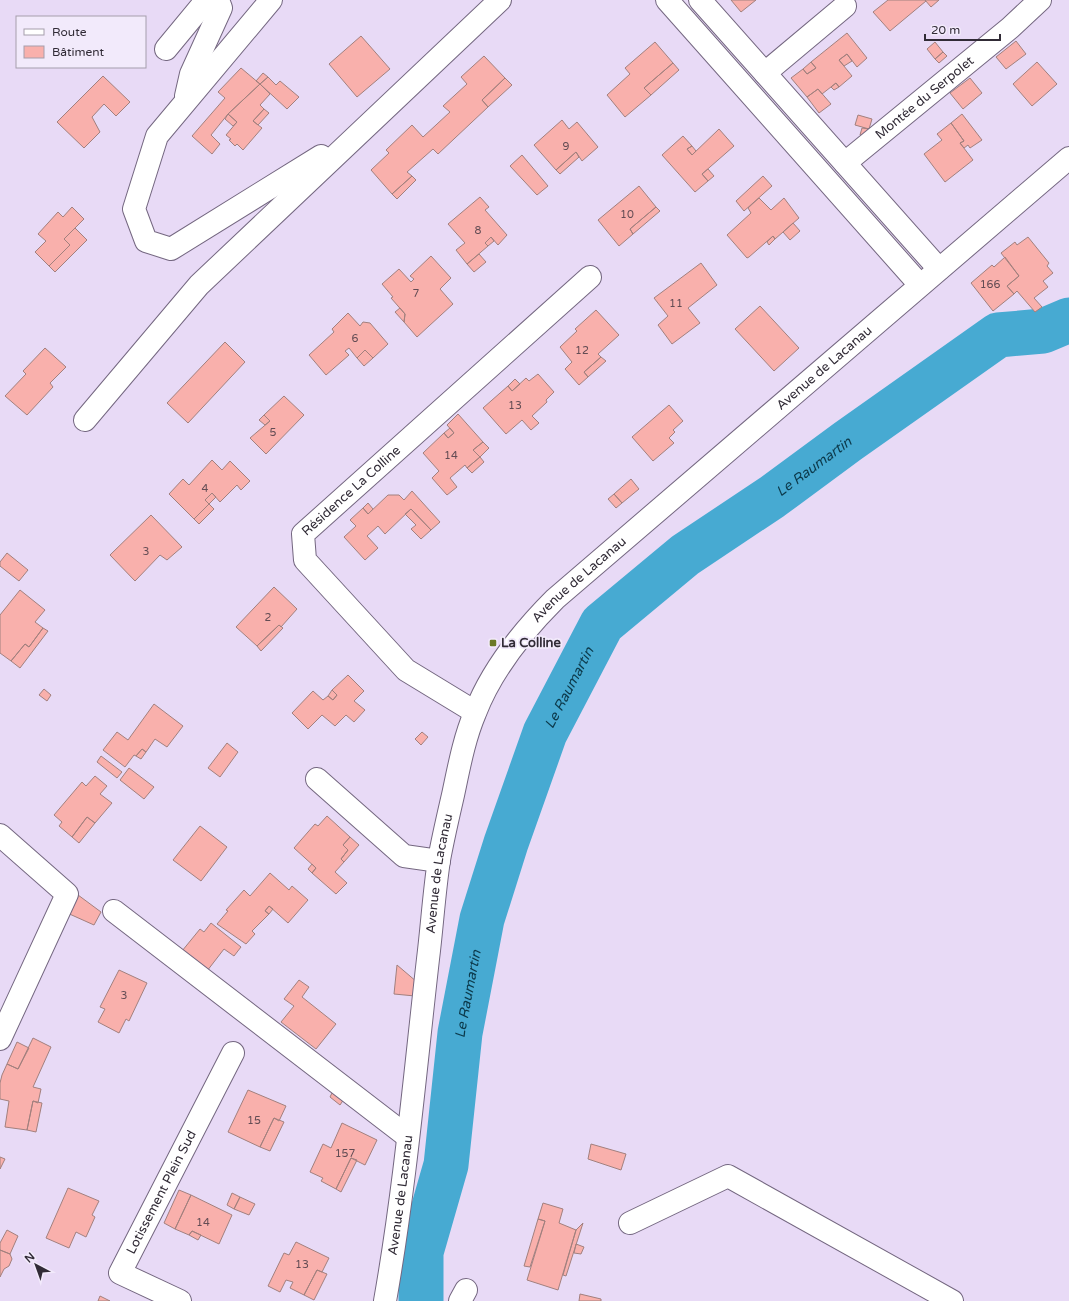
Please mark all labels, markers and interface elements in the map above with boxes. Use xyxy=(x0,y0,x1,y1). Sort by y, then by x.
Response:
legend xyxy=(16,16,146,68)
scale bar xyxy=(925,16,1000,42)
text: 20 m xyxy=(931,23,960,37)
text: Route xyxy=(52,25,87,39)
text: Bâtiment xyxy=(52,45,104,59)
street label: Montée du Serpolet xyxy=(872,53,977,143)
house number: 9 xyxy=(563,140,570,153)
house number: 10 xyxy=(620,208,634,221)
house number: 8 xyxy=(475,224,482,237)
house number: 166 xyxy=(980,278,1000,291)
house number: 7 xyxy=(413,287,420,300)
house number: 11 xyxy=(669,297,683,310)
street label: Avenue de Lacanau xyxy=(773,322,875,413)
house number: 6 xyxy=(352,332,359,345)
house number: 12 xyxy=(575,344,589,357)
house number: 13 xyxy=(508,399,522,412)
house number: 5 xyxy=(270,426,277,439)
water label: Le Raumartin xyxy=(773,433,855,500)
street label: Résidence La Colline xyxy=(299,442,404,539)
house number: 14 xyxy=(444,449,458,462)
house number: 4 xyxy=(202,482,209,495)
street label: Avenue de Lacanau xyxy=(529,533,630,626)
house number: 3 xyxy=(143,545,150,558)
house number: 2 xyxy=(265,611,272,624)
place label: La Colline xyxy=(501,635,562,651)
marker: La Colline xyxy=(488,638,498,648)
water label: Le Raumartin xyxy=(540,644,597,731)
street label: Avenue de Lacanau xyxy=(423,812,456,934)
water label: Le Raumartin xyxy=(451,948,484,1039)
house number: 3 xyxy=(121,989,128,1002)
house number: 15 xyxy=(247,1114,261,1127)
street label: Lotissement Plein Sud xyxy=(123,1128,200,1257)
street label: Avenue de Lacanau xyxy=(385,1134,417,1256)
house number: 157 xyxy=(335,1147,355,1160)
house number: 14 xyxy=(196,1216,210,1229)
north arrow xyxy=(16,1245,56,1285)
text: N xyxy=(22,1250,37,1266)
house number: 13 xyxy=(295,1258,309,1271)

